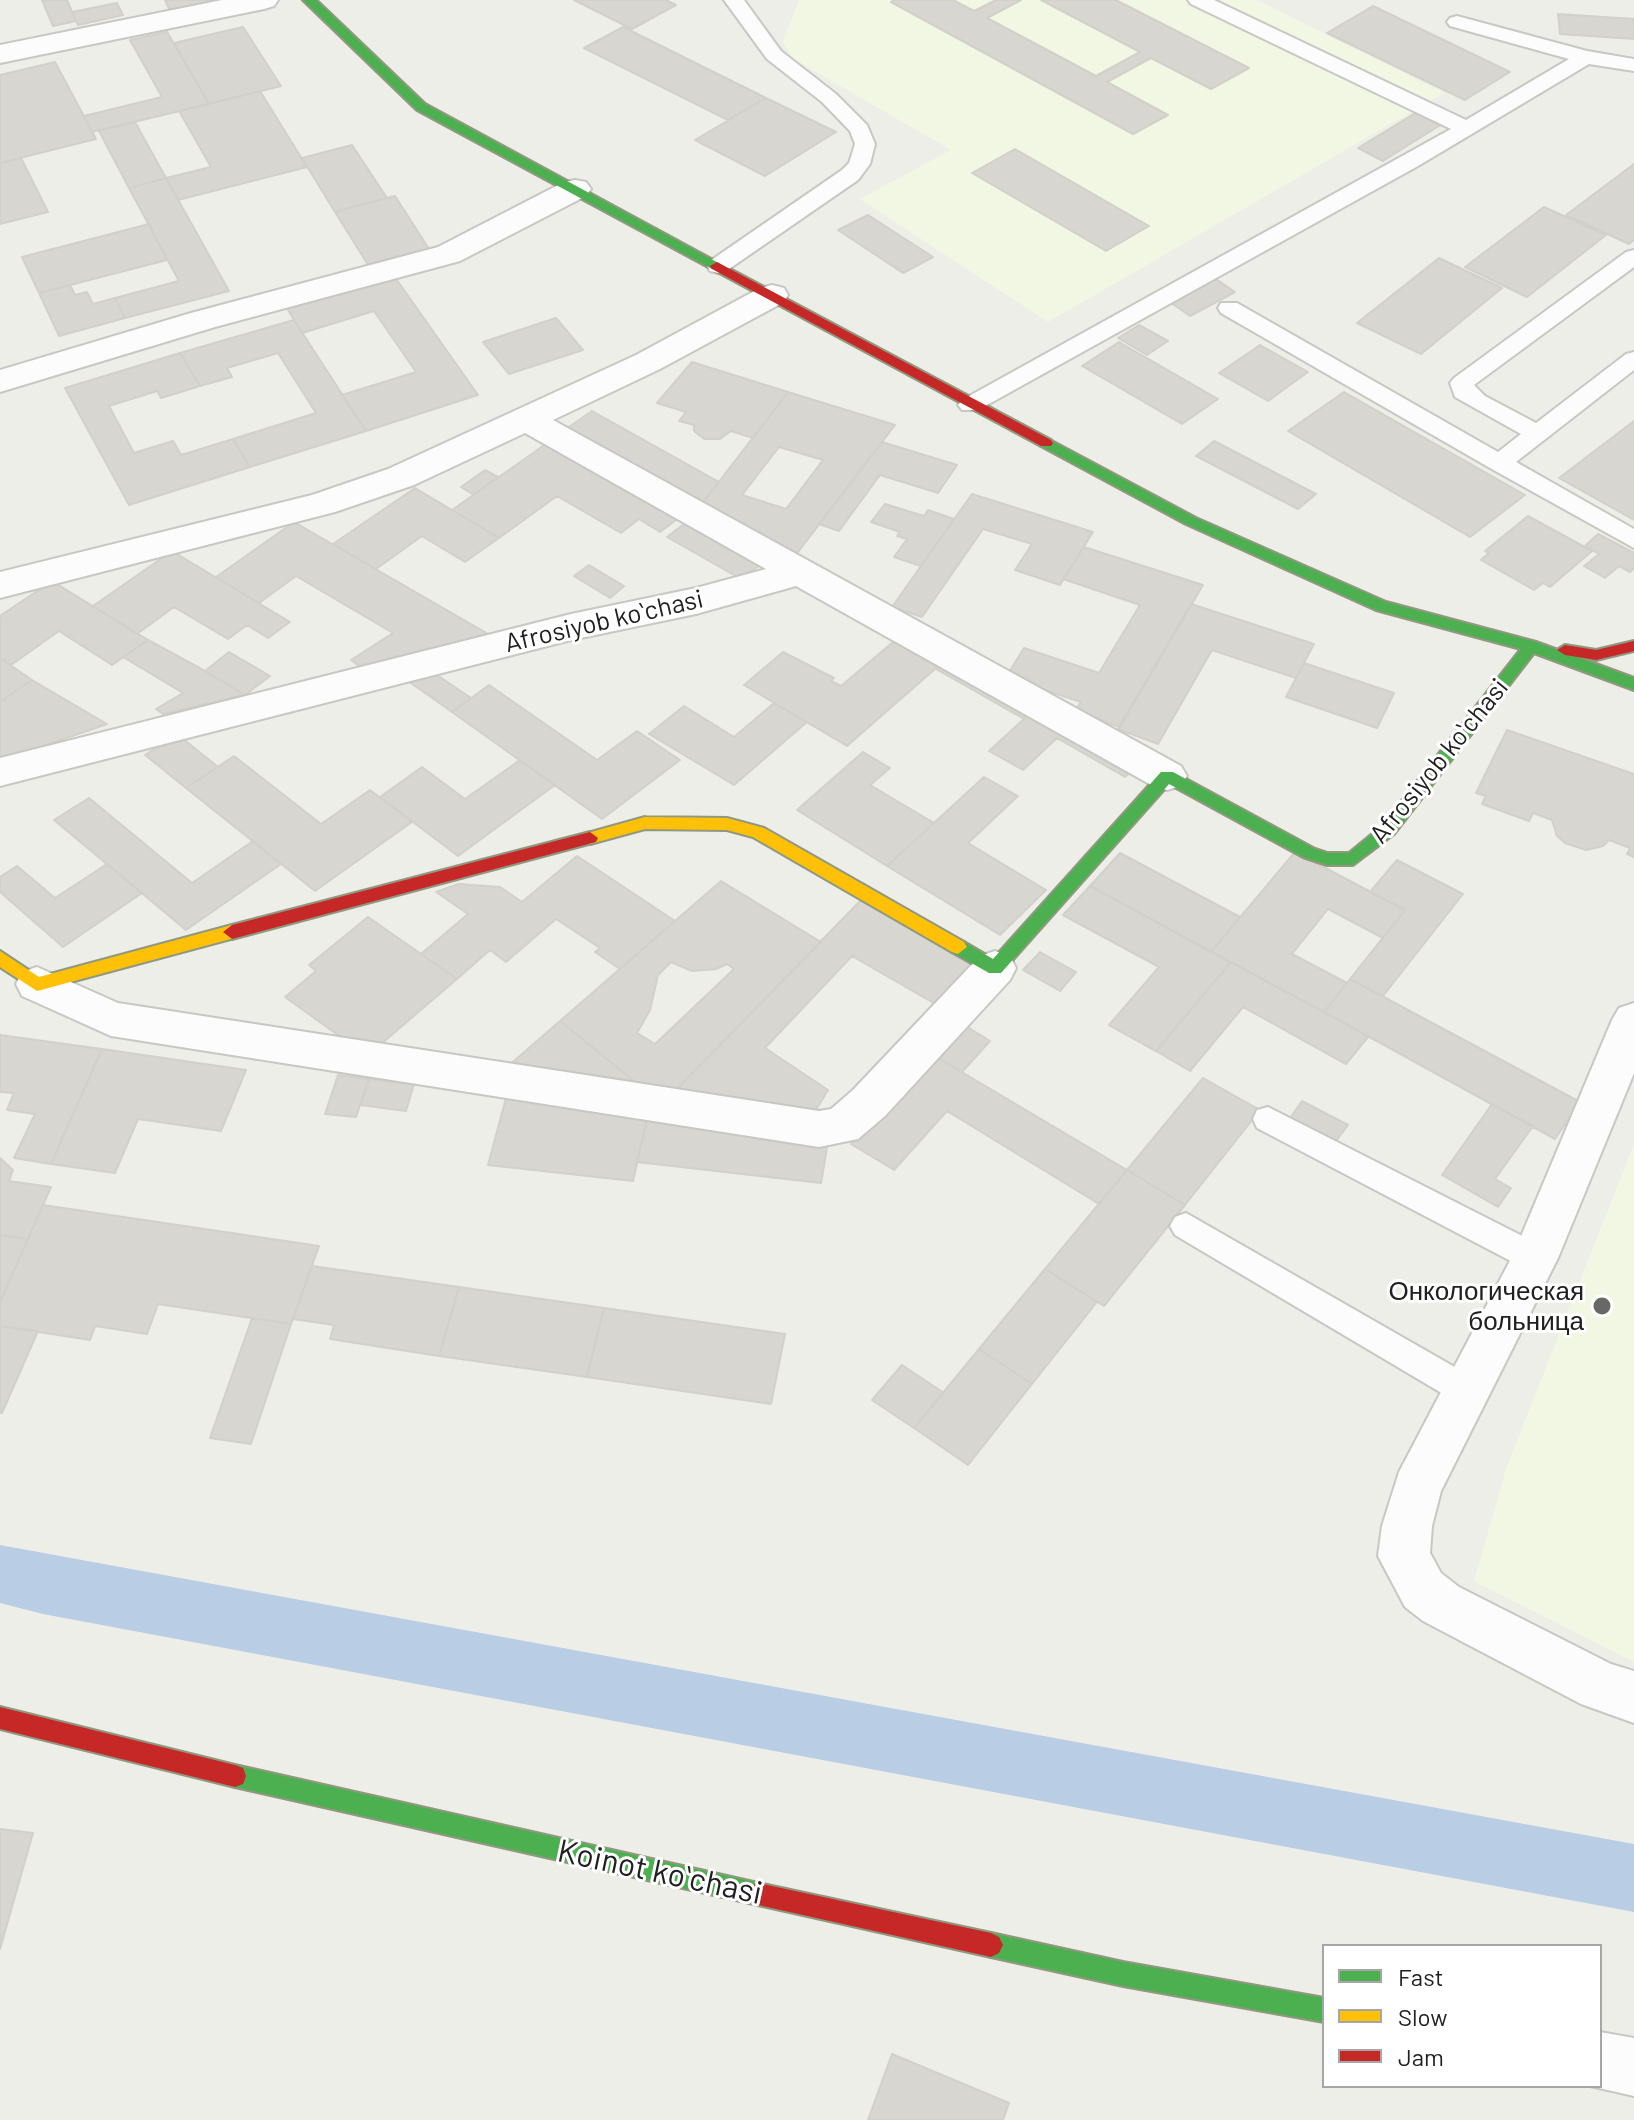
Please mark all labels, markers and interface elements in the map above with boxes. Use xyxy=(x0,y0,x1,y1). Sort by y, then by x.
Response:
street label: Afrosiyob koʻchasi xyxy=(502,583,706,659)
street label: Afrosiyob koʻchasi xyxy=(1363,672,1515,850)
place label: Онкологическая больница xyxy=(1388,1275,1584,1336)
marker: Онкологическая больница xyxy=(1591,1295,1613,1317)
street label: Koinot koʻchasi xyxy=(554,1832,766,1912)
legend xyxy=(1322,1944,1602,2088)
text: Fast xyxy=(1398,1962,1443,1991)
text: Slow xyxy=(1398,2002,1447,2031)
text: Jam xyxy=(1398,2042,1444,2071)

